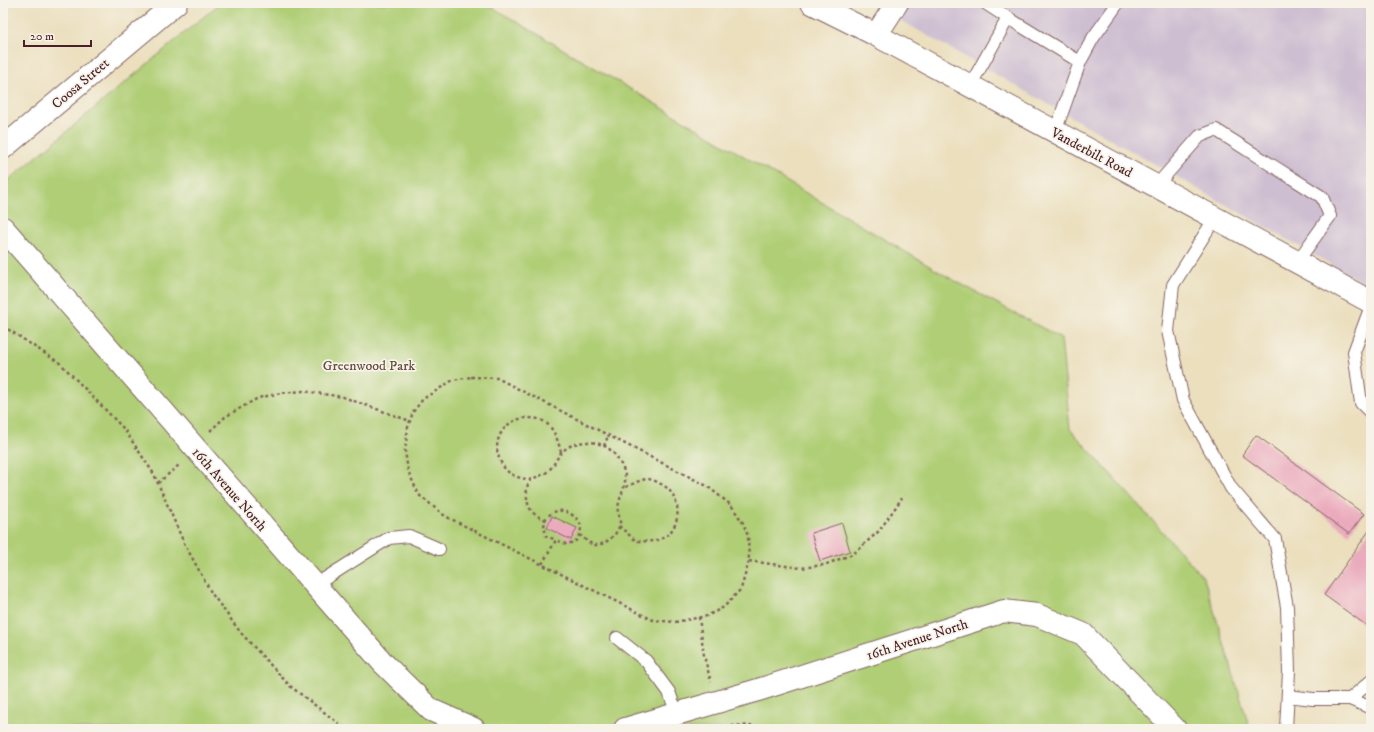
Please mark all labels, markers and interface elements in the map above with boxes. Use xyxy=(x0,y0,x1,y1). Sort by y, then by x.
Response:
scale bar xyxy=(24,22,91,48)
text: 20 m xyxy=(30,29,54,44)
street label: Coosa Street xyxy=(48,54,114,113)
street label: Vanderbilt Road xyxy=(1047,123,1135,182)
park label: Greenwood Park xyxy=(323,357,415,375)
street label: 16th Avenue North xyxy=(188,444,271,536)
street label: 16th Avenue North xyxy=(864,615,971,665)

